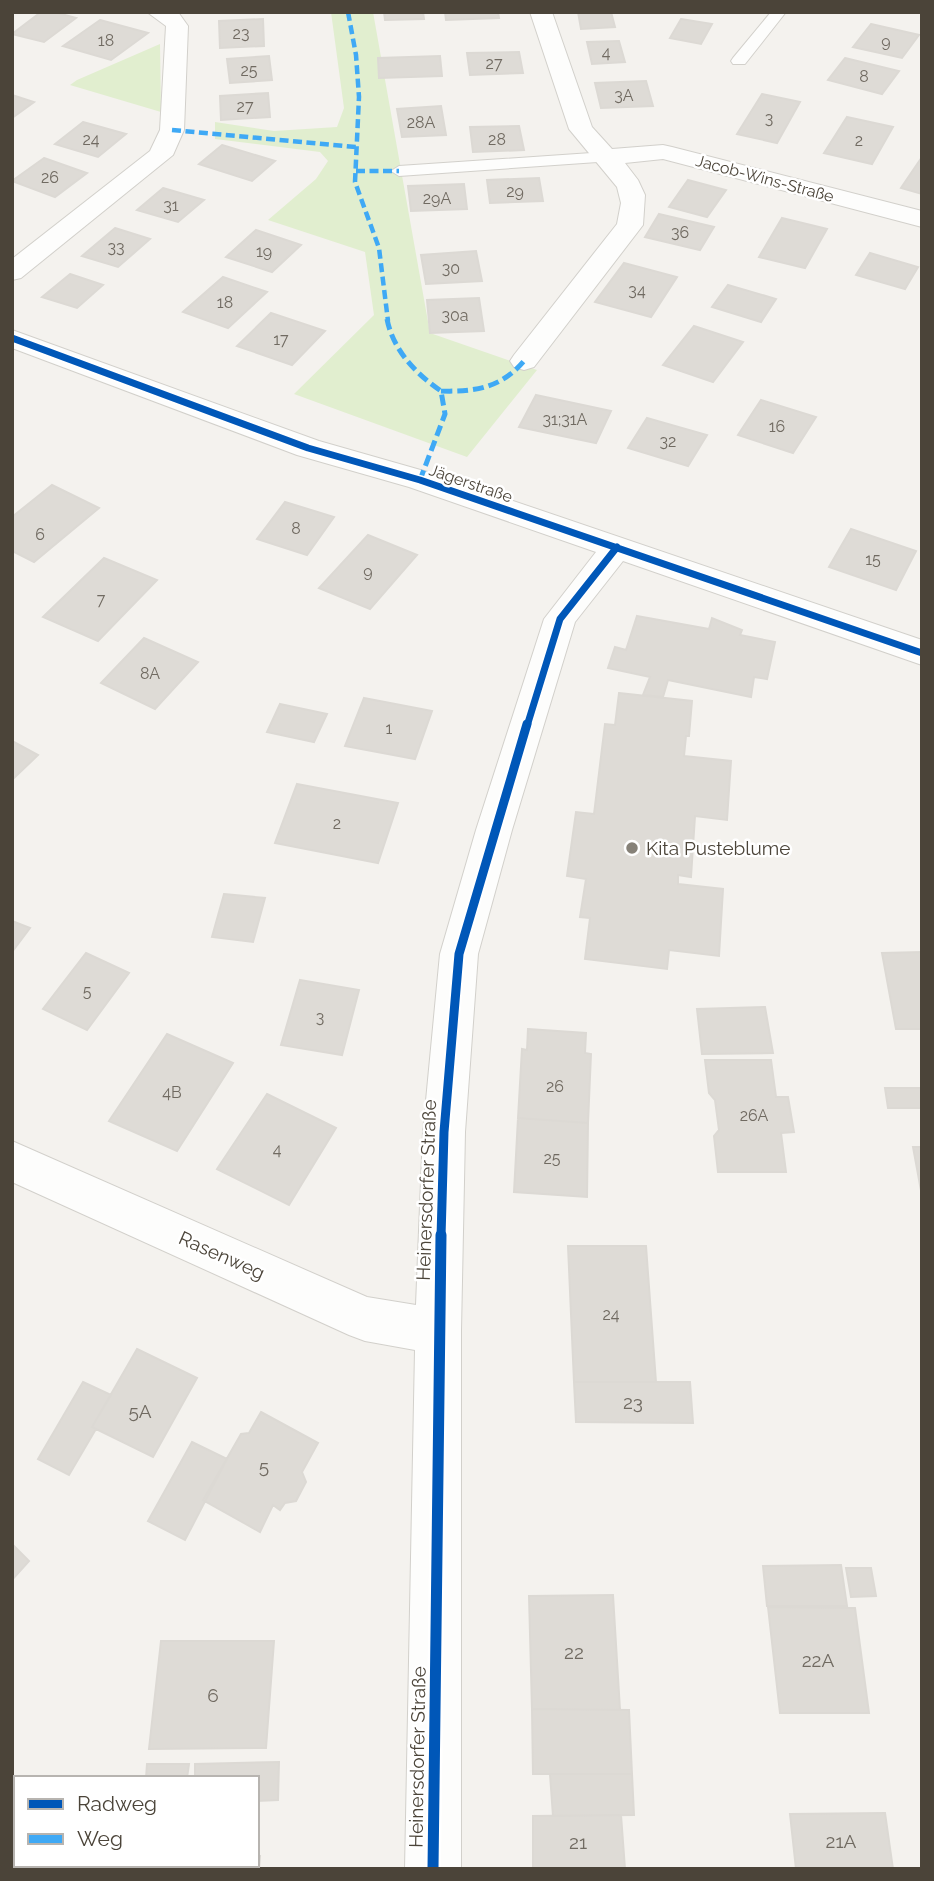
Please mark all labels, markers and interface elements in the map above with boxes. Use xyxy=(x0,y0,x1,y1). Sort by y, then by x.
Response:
house number: 23 xyxy=(233,24,249,43)
house number: 18 xyxy=(98,31,114,50)
house number: 9 xyxy=(881,32,891,51)
house number: 4 xyxy=(602,43,611,62)
house number: 27 xyxy=(486,54,503,73)
house number: 25 xyxy=(240,61,258,80)
house number: 8 xyxy=(859,67,869,86)
house number: 3A xyxy=(614,86,634,105)
house number: 27 xyxy=(237,97,254,116)
house number: 3 xyxy=(765,109,773,128)
house number: 28A xyxy=(407,113,435,132)
house number: 24 xyxy=(82,130,100,149)
house number: 28 xyxy=(488,130,506,149)
house number: 2 xyxy=(855,131,863,150)
street label: Jacob-Wins-Straße xyxy=(694,151,836,206)
house number: 26 xyxy=(41,168,59,187)
house number: 29 xyxy=(506,182,524,201)
house number: 29A xyxy=(423,189,451,208)
house number: 31 xyxy=(163,196,179,215)
house number: 36 xyxy=(671,223,689,242)
house number: 33 xyxy=(107,238,125,257)
house number: 19 xyxy=(256,242,272,261)
house number: 30 xyxy=(442,259,460,278)
house number: 34 xyxy=(628,281,646,300)
house number: 18 xyxy=(217,293,233,312)
house number: 30a xyxy=(441,306,469,325)
house number: 17 xyxy=(273,330,289,349)
house number: 31;31A xyxy=(543,410,588,429)
house number: 16 xyxy=(769,417,785,436)
house number: 32 xyxy=(660,432,676,451)
street label: Jägerstraße xyxy=(427,460,515,507)
house number: 8 xyxy=(291,519,301,538)
house number: 6 xyxy=(35,525,45,544)
house number: 15 xyxy=(865,550,881,569)
house number: 9 xyxy=(363,562,373,581)
house number: 7 xyxy=(97,590,106,609)
house number: 8A xyxy=(140,664,160,683)
house number: 1 xyxy=(386,719,393,738)
house number: 2 xyxy=(333,814,341,833)
place label: Kita Pusteblume xyxy=(646,837,790,859)
marker: Kita Pusteblume xyxy=(624,840,640,856)
house number: 5 xyxy=(83,982,92,1001)
house number: 3 xyxy=(316,1008,324,1027)
house number: 26 xyxy=(546,1077,564,1096)
house number: 4B xyxy=(162,1083,182,1102)
street label: Heinersdorfer Straße xyxy=(412,1099,440,1281)
house number: 26A xyxy=(740,1106,768,1125)
house number: 4 xyxy=(273,1140,282,1159)
house number: 25 xyxy=(543,1149,561,1168)
street label: Rasenweg xyxy=(176,1226,268,1284)
house number: 24 xyxy=(602,1305,620,1324)
house number: 23 xyxy=(623,1391,643,1413)
house number: 5A xyxy=(128,1400,152,1422)
house number: 5 xyxy=(259,1455,269,1477)
house number: 22 xyxy=(564,1641,584,1663)
house number: 22A xyxy=(802,1649,834,1671)
street label: Heinersdorfer Straße xyxy=(404,1666,430,1848)
house number: 6 xyxy=(207,1684,219,1706)
legend xyxy=(14,1776,259,1867)
text: Radweg xyxy=(77,1791,157,1816)
text: Weg xyxy=(77,1826,123,1851)
house number: 21A xyxy=(826,1830,857,1852)
house number: 21 xyxy=(569,1831,587,1853)

